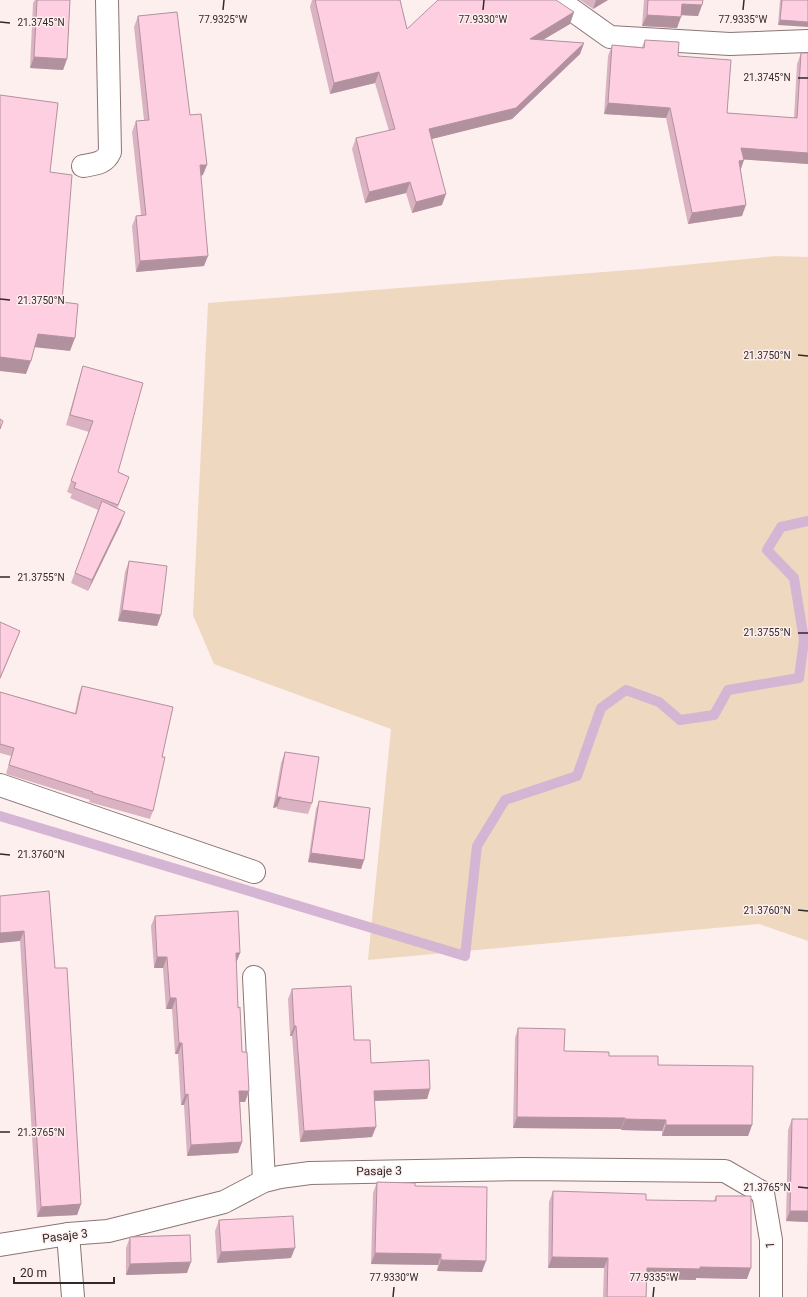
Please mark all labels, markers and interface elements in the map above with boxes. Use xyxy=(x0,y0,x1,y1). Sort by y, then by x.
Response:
text: 77.9325°W xyxy=(199,14,248,25)
text: 77.9330°W xyxy=(459,14,508,25)
text: 77.9335°W xyxy=(719,14,768,25)
text: 21.3745°N xyxy=(17,17,65,28)
text: 21.3745°N xyxy=(743,72,791,83)
text: 21.3750°N xyxy=(17,295,65,306)
text: 21.3750°N xyxy=(743,350,791,361)
text: 21.3755°N xyxy=(17,572,65,583)
text: 21.3755°N xyxy=(743,627,791,638)
text: 21.3760°N xyxy=(17,849,65,860)
text: 21.3760°N xyxy=(743,905,791,916)
text: 21.3765°N xyxy=(17,1127,65,1138)
street label: Pasaje 3 xyxy=(356,1164,402,1178)
text: 21.3765°N xyxy=(743,1182,791,1193)
street label: Pasaje 3 xyxy=(41,1226,89,1246)
street label: 1 xyxy=(763,1241,777,1249)
scale bar xyxy=(14,1259,114,1285)
text: 20 m xyxy=(20,1266,47,1280)
text: 77.9330°W xyxy=(370,1272,419,1283)
text: 77.9335°W xyxy=(630,1272,679,1283)

